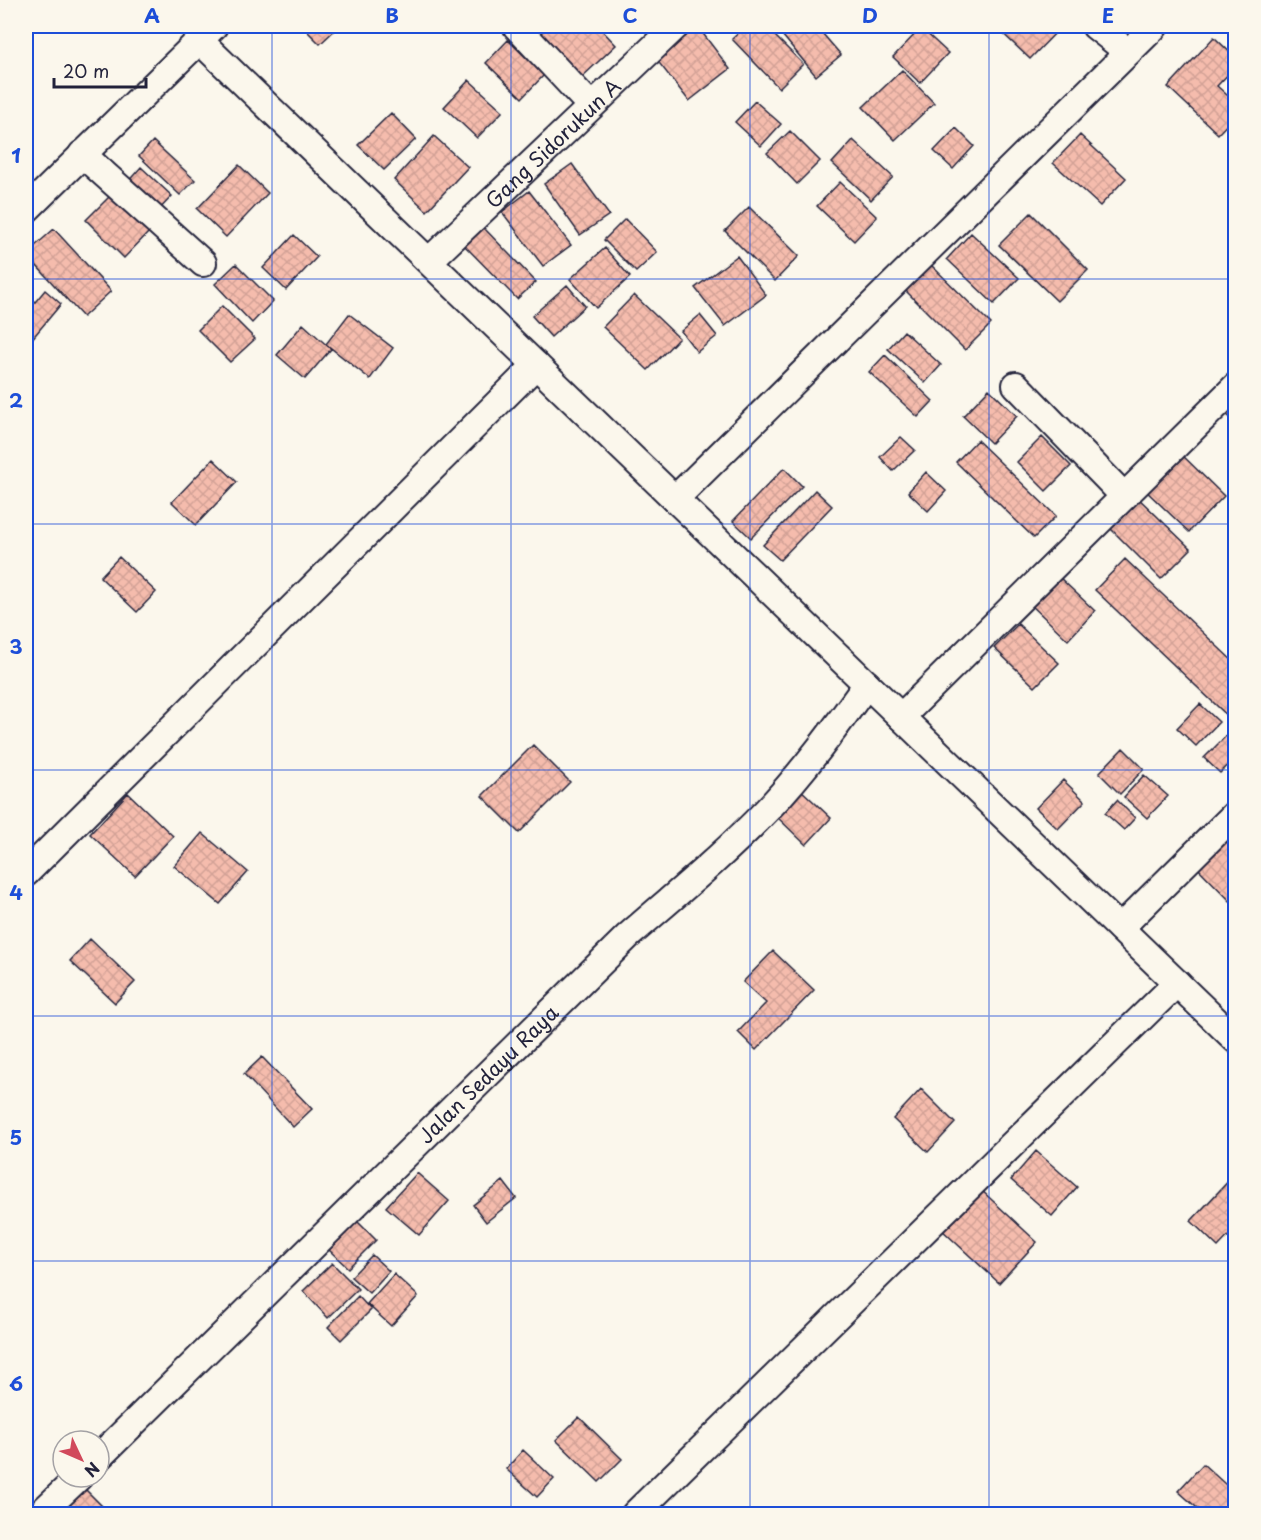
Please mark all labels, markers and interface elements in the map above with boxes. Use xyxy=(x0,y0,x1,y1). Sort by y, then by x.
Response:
text: A xyxy=(144,0,160,30)
text: B xyxy=(385,0,399,30)
text: C xyxy=(622,0,638,30)
text: D xyxy=(862,0,878,30)
text: E xyxy=(1102,0,1114,30)
scale bar xyxy=(54,51,146,89)
text: 20 m xyxy=(63,57,109,84)
street label: Gang Sidorukun A xyxy=(479,71,627,215)
text: 1 xyxy=(11,140,21,170)
text: 2 xyxy=(9,385,23,415)
text: 3 xyxy=(9,631,23,661)
text: 4 xyxy=(9,877,23,907)
street label: Jalan Sedayu Raya xyxy=(411,998,565,1150)
text: 5 xyxy=(10,1122,22,1152)
text: 6 xyxy=(9,1368,23,1398)
north arrow xyxy=(51,1429,111,1489)
text: N xyxy=(79,1457,106,1483)

